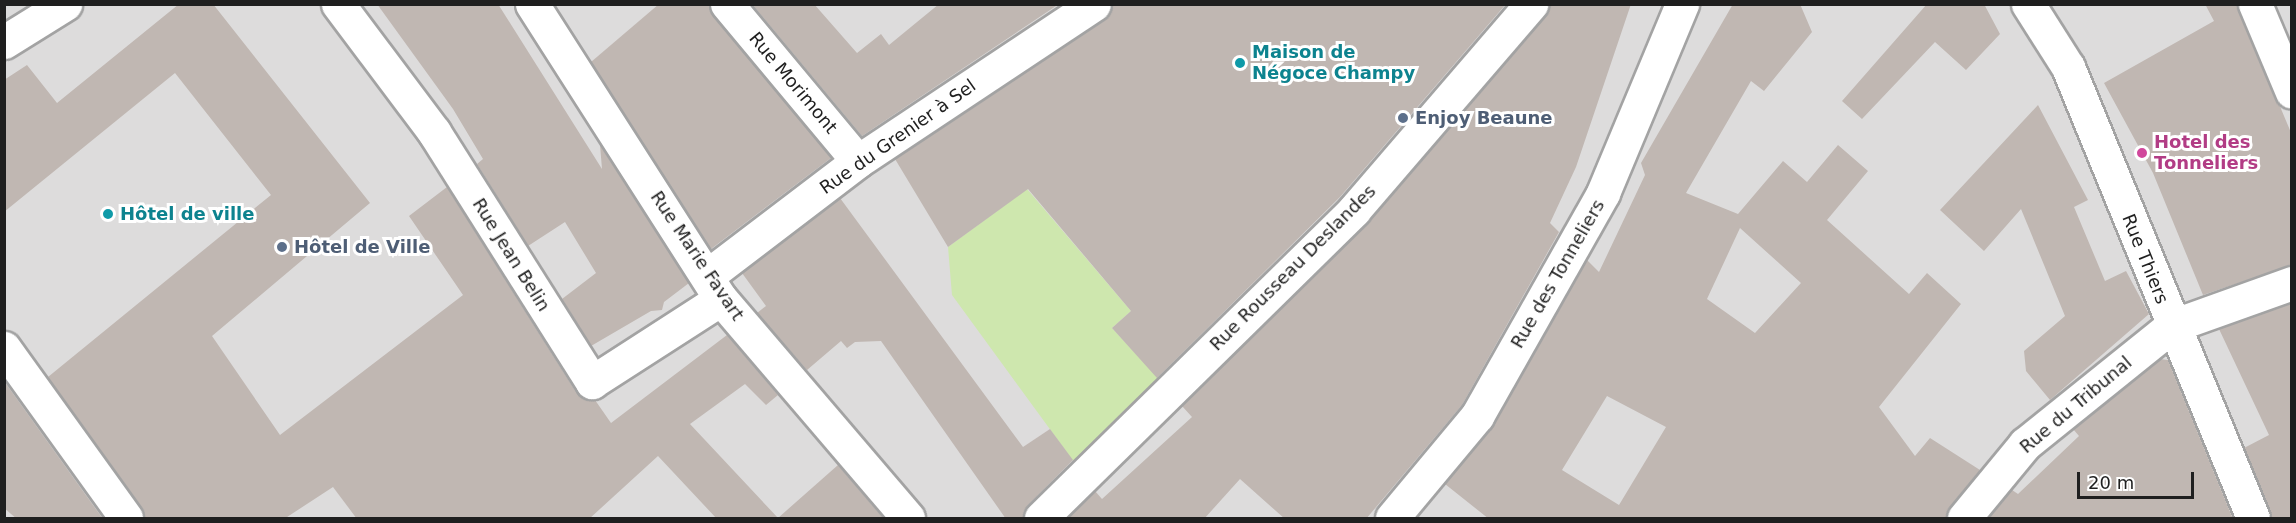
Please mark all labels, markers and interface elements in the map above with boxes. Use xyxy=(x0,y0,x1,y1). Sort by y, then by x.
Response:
street label: Rue Morimont xyxy=(744,28,842,138)
place label: Maison de Négoce Champy xyxy=(1252,42,1415,84)
marker: Maison de Négoce Champy xyxy=(1233,56,1247,70)
street label: Rue du Grenier à Sel xyxy=(816,75,980,199)
place label: Enjoy Beaune xyxy=(1415,107,1553,129)
marker: Enjoy Beaune xyxy=(1396,111,1410,125)
place label: Hotel des Tonneliers xyxy=(2154,132,2258,174)
marker: Hotel des Tonneliers xyxy=(2135,146,2149,160)
street label: Rue Rousseau Deslandes xyxy=(1206,181,1380,355)
street label: Rue Marie Favart xyxy=(646,187,748,325)
street label: Rue Jean Belin xyxy=(468,194,554,316)
street label: Rue des Tonneliers xyxy=(1507,196,1609,352)
place label: Hôtel de ville xyxy=(120,203,254,225)
marker: Hôtel de ville xyxy=(101,207,115,221)
street label: Rue Thiers xyxy=(2117,211,2173,307)
place label: Hôtel de Ville xyxy=(294,236,430,258)
marker: Hôtel de Ville xyxy=(275,240,289,254)
street label: Rue du Tribunal xyxy=(2016,352,2136,458)
scale bar xyxy=(2080,460,2197,498)
text: 20 m xyxy=(2088,472,2134,493)

